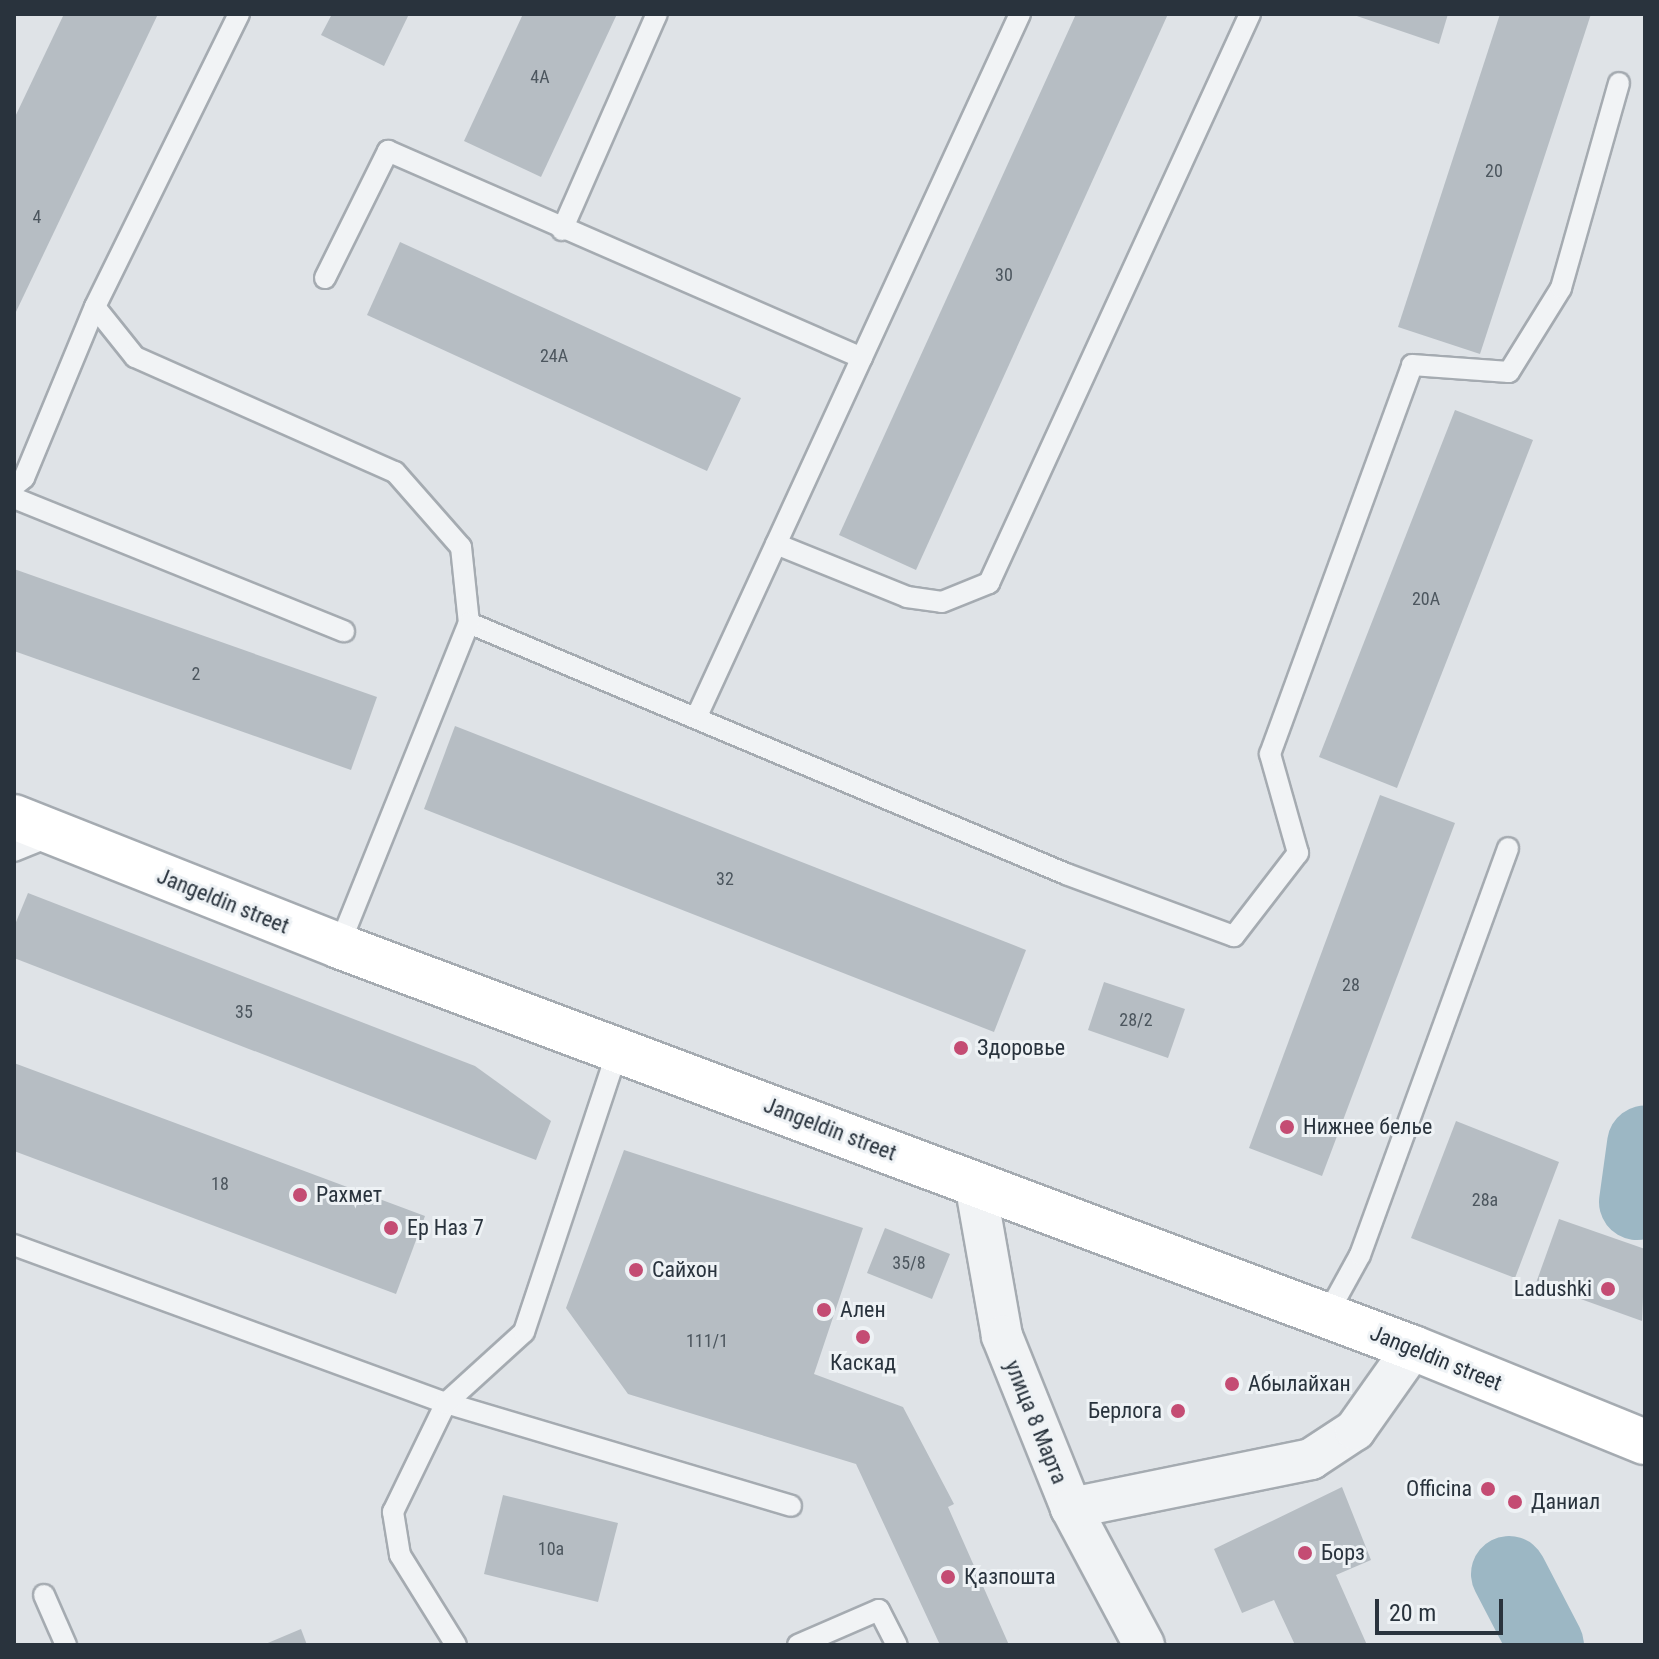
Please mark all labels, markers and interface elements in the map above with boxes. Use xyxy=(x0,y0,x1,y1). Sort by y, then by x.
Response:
house number: 4А xyxy=(530,66,550,88)
house number: 20 xyxy=(1485,160,1503,182)
house number: 4 xyxy=(33,206,41,228)
house number: 30 xyxy=(995,264,1013,286)
house number: 24А xyxy=(540,345,568,367)
house number: 20А xyxy=(1412,588,1440,610)
house number: 2 xyxy=(192,663,200,685)
street label: Jangeldin street xyxy=(153,863,293,939)
house number: 32 xyxy=(716,868,734,890)
house number: 28 xyxy=(1342,974,1360,996)
house number: 35 xyxy=(235,1001,253,1023)
house number: 28/2 xyxy=(1119,1009,1153,1031)
place label: Здоровье xyxy=(977,1035,1065,1061)
marker: Здоровье xyxy=(952,1039,970,1057)
street label: Jangeldin street xyxy=(760,1092,900,1166)
place label: Нижнее белье xyxy=(1303,1114,1432,1140)
marker: Нижнее белье xyxy=(1278,1118,1296,1136)
house number: 18 xyxy=(211,1173,229,1195)
place label: Рахмет xyxy=(316,1182,382,1208)
marker: Рахмет xyxy=(291,1186,309,1204)
house number: 28а xyxy=(1472,1189,1498,1211)
place label: Ер Наз 7 xyxy=(407,1215,484,1241)
marker: Ер Наз 7 xyxy=(382,1219,400,1237)
house number: 35/8 xyxy=(892,1252,926,1274)
place label: Сайхон xyxy=(652,1257,718,1283)
marker: Сайхон xyxy=(627,1261,645,1279)
place label: Ladushki xyxy=(1514,1276,1592,1302)
marker: Ladushki xyxy=(1599,1280,1617,1298)
place label: Ален xyxy=(840,1297,886,1323)
marker: Ален xyxy=(815,1301,833,1319)
street label: Jangeldin street xyxy=(1366,1320,1506,1396)
marker: Каскад xyxy=(854,1328,872,1346)
house number: 111/1 xyxy=(686,1330,728,1352)
place label: Каскад xyxy=(830,1350,896,1376)
street label: улица 8 Марта xyxy=(999,1356,1073,1488)
place label: Абылайхан xyxy=(1248,1371,1351,1397)
marker: Абылайхан xyxy=(1223,1375,1241,1393)
place label: Берлога xyxy=(1088,1398,1162,1424)
marker: Берлога xyxy=(1169,1402,1187,1420)
place label: Officina xyxy=(1406,1476,1472,1502)
marker: Officina xyxy=(1479,1480,1497,1498)
place label: Даниал xyxy=(1531,1489,1600,1515)
marker: Даниал xyxy=(1506,1493,1524,1511)
house number: 10а xyxy=(538,1538,564,1560)
place label: Борз xyxy=(1321,1540,1365,1566)
marker: Борз xyxy=(1296,1544,1314,1562)
place label: Қазпошта xyxy=(964,1564,1055,1590)
marker: Қазпошта xyxy=(939,1568,957,1586)
scale bar xyxy=(1379,1583,1507,1633)
text: 20 m xyxy=(1389,1599,1436,1627)

